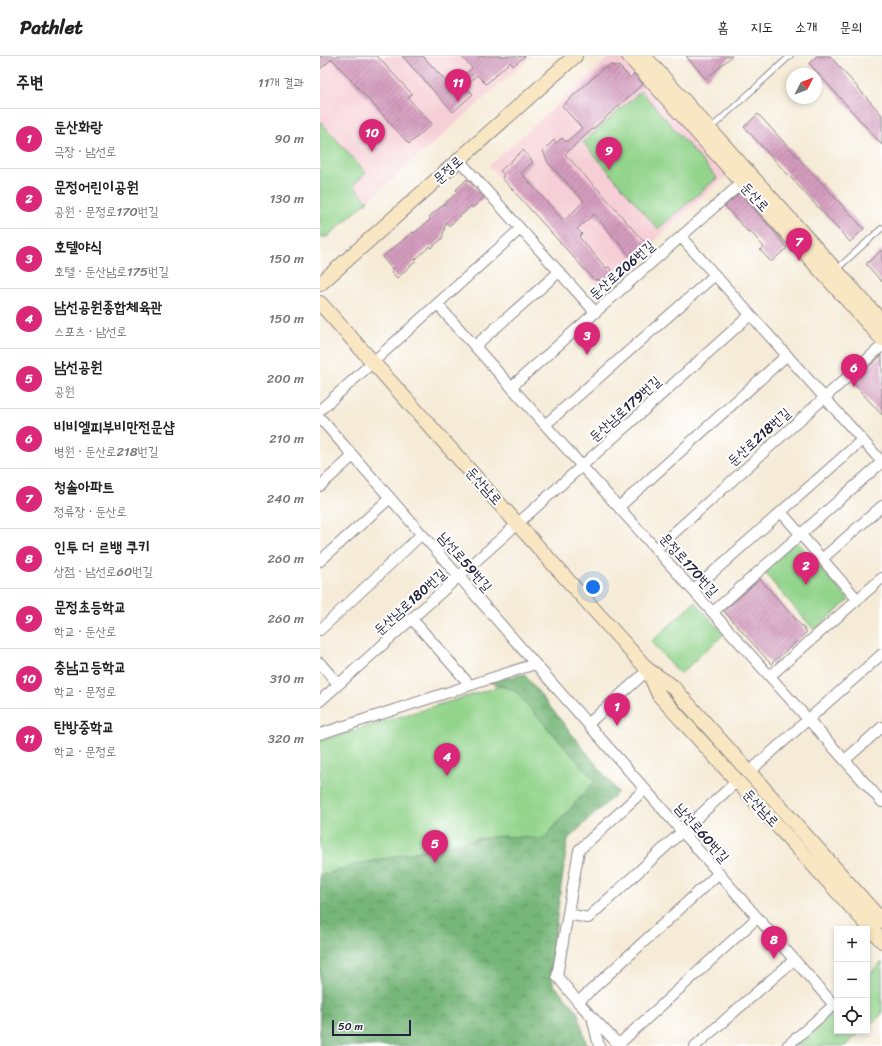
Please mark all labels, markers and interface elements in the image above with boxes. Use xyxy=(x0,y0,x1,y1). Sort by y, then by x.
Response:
text: Pathlet xyxy=(20,11,83,44)
text: 홈 xyxy=(717,15,728,40)
text: 지도 xyxy=(750,15,773,40)
text: 소개 xyxy=(795,15,817,40)
text: 문의 xyxy=(839,15,862,40)
text: 주변 xyxy=(16,67,43,97)
north arrow xyxy=(786,68,822,104)
pin: 11 xyxy=(445,69,471,102)
text: 11개 결과 xyxy=(258,71,304,94)
text: 둔산화랑 xyxy=(54,114,102,140)
pin: 10 xyxy=(359,119,385,152)
text: 1 xyxy=(26,127,32,150)
text: 90 m xyxy=(274,127,304,150)
pin: 9 xyxy=(596,137,622,170)
text: 극장 · 남선로 xyxy=(54,140,117,163)
street label: 문정로 xyxy=(427,149,469,191)
text: 문정어린이공원 xyxy=(54,174,139,200)
street label: 둔산로 xyxy=(734,176,776,218)
text: 2 xyxy=(25,187,33,210)
text: 130 m xyxy=(270,187,304,210)
text: 공원 · 문정로170번길 xyxy=(54,200,159,223)
pin: 7 xyxy=(786,228,812,261)
street label: 둔산로206번길 xyxy=(583,233,661,306)
text: 호텔야식 xyxy=(54,234,102,260)
text: 3 xyxy=(25,247,33,270)
text: 150 m xyxy=(269,247,304,270)
text: 호텔 · 둔산남로175번길 xyxy=(54,260,169,283)
text: 남선공원종합체육관 xyxy=(54,294,163,320)
text: 4 xyxy=(25,307,33,330)
text: 150 m xyxy=(269,307,304,330)
text: 스포츠 · 남선로 xyxy=(54,320,127,343)
pin: 3 xyxy=(574,322,600,355)
text: 남선공원 xyxy=(54,354,102,380)
pin: 6 xyxy=(841,354,867,387)
text: 5 xyxy=(25,367,33,390)
text: 200 m xyxy=(267,367,304,390)
street label: 둔산남로179번길 xyxy=(583,369,667,448)
text: 공원 xyxy=(54,380,75,403)
street label: 둔산로218번길 xyxy=(721,401,797,473)
text: 비비엘피부비만전문샵 xyxy=(54,414,175,440)
text: 6 xyxy=(25,427,33,450)
text: 210 m xyxy=(269,427,304,450)
text: 병원 · 둔산로218번길 xyxy=(54,440,158,463)
street label: 둔산남로 xyxy=(460,461,508,511)
text: 청솔아파트 xyxy=(54,474,114,500)
text: 7 xyxy=(25,487,33,510)
text: 240 m xyxy=(267,487,304,510)
text: 정류장 · 둔산로 xyxy=(54,500,127,523)
street label: 남선로59번길 xyxy=(431,526,499,598)
street label: 문정로170번길 xyxy=(653,527,725,603)
text: 인투 더 르뱅 쿠키 xyxy=(54,534,150,560)
text: 8 xyxy=(25,547,33,570)
text: 260 m xyxy=(268,547,304,570)
pin: 2 xyxy=(793,552,819,585)
text: 상점 · 남선로60번길 xyxy=(54,560,153,583)
street label: 둔산남로180번길 xyxy=(368,562,453,642)
your location xyxy=(583,577,603,597)
text: 문정초등학교 xyxy=(54,594,126,620)
text: 9 xyxy=(25,607,33,630)
text: 260 m xyxy=(268,607,304,630)
text: 학교 · 둔산로 xyxy=(54,620,117,643)
text: 충남고등학교 xyxy=(54,654,126,680)
text: 10 xyxy=(22,667,36,690)
text: 310 m xyxy=(270,667,304,690)
text: 학교 · 문정로 xyxy=(54,680,117,703)
pin: 1 xyxy=(604,693,630,726)
text: 탄방중학교 xyxy=(54,714,114,740)
text: 11 xyxy=(23,727,35,750)
text: 320 m xyxy=(268,727,304,750)
text: 학교 · 문정로 xyxy=(54,740,117,763)
pin: 4 xyxy=(434,743,460,776)
street label: 둔산남로 xyxy=(737,783,785,833)
street label: 남선로60번길 xyxy=(669,797,736,869)
pin: 5 xyxy=(422,830,448,863)
pin: 8 xyxy=(761,926,787,959)
map controls xyxy=(834,926,870,1034)
button: + xyxy=(834,926,870,962)
button: − xyxy=(834,962,870,998)
button: locate xyxy=(834,998,870,1034)
text: 50 m xyxy=(338,1017,363,1036)
scale bar xyxy=(332,1018,411,1037)

